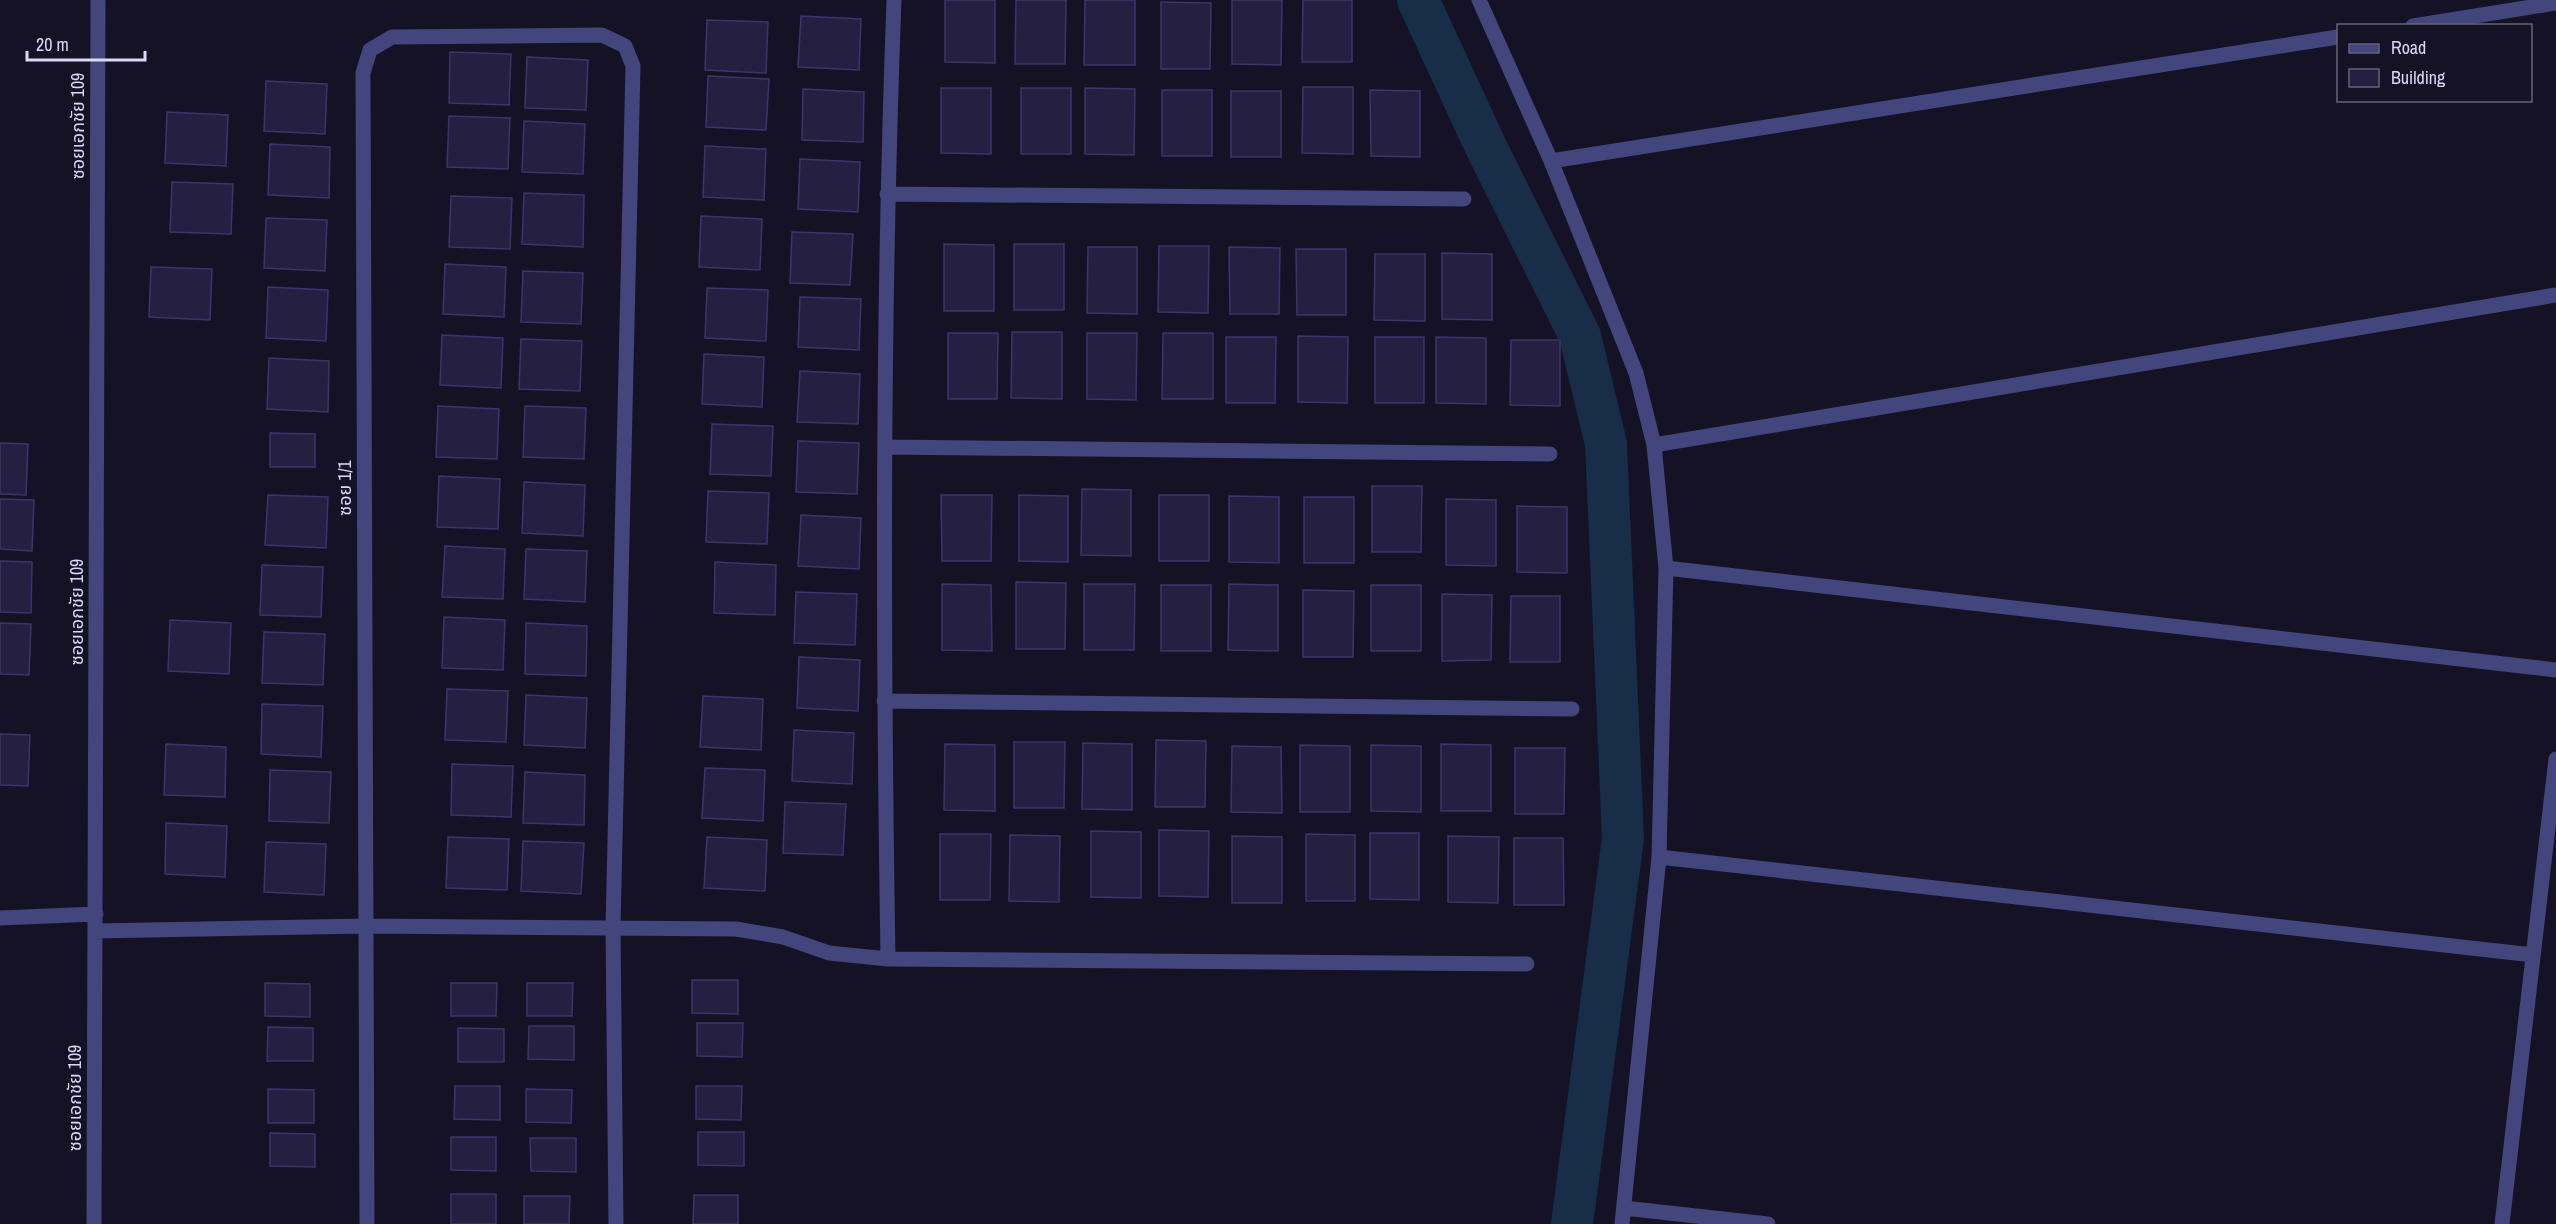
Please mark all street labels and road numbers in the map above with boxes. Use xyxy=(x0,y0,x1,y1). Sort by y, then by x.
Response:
street label: ซอยเอกชัย 109 xyxy=(65,73,90,179)
street label: ซอย 1/1 xyxy=(332,459,357,516)
street label: ซอยเอกชัย 109 xyxy=(64,559,89,665)
street label: ซอยเอกชัย 109 xyxy=(62,1045,87,1151)

